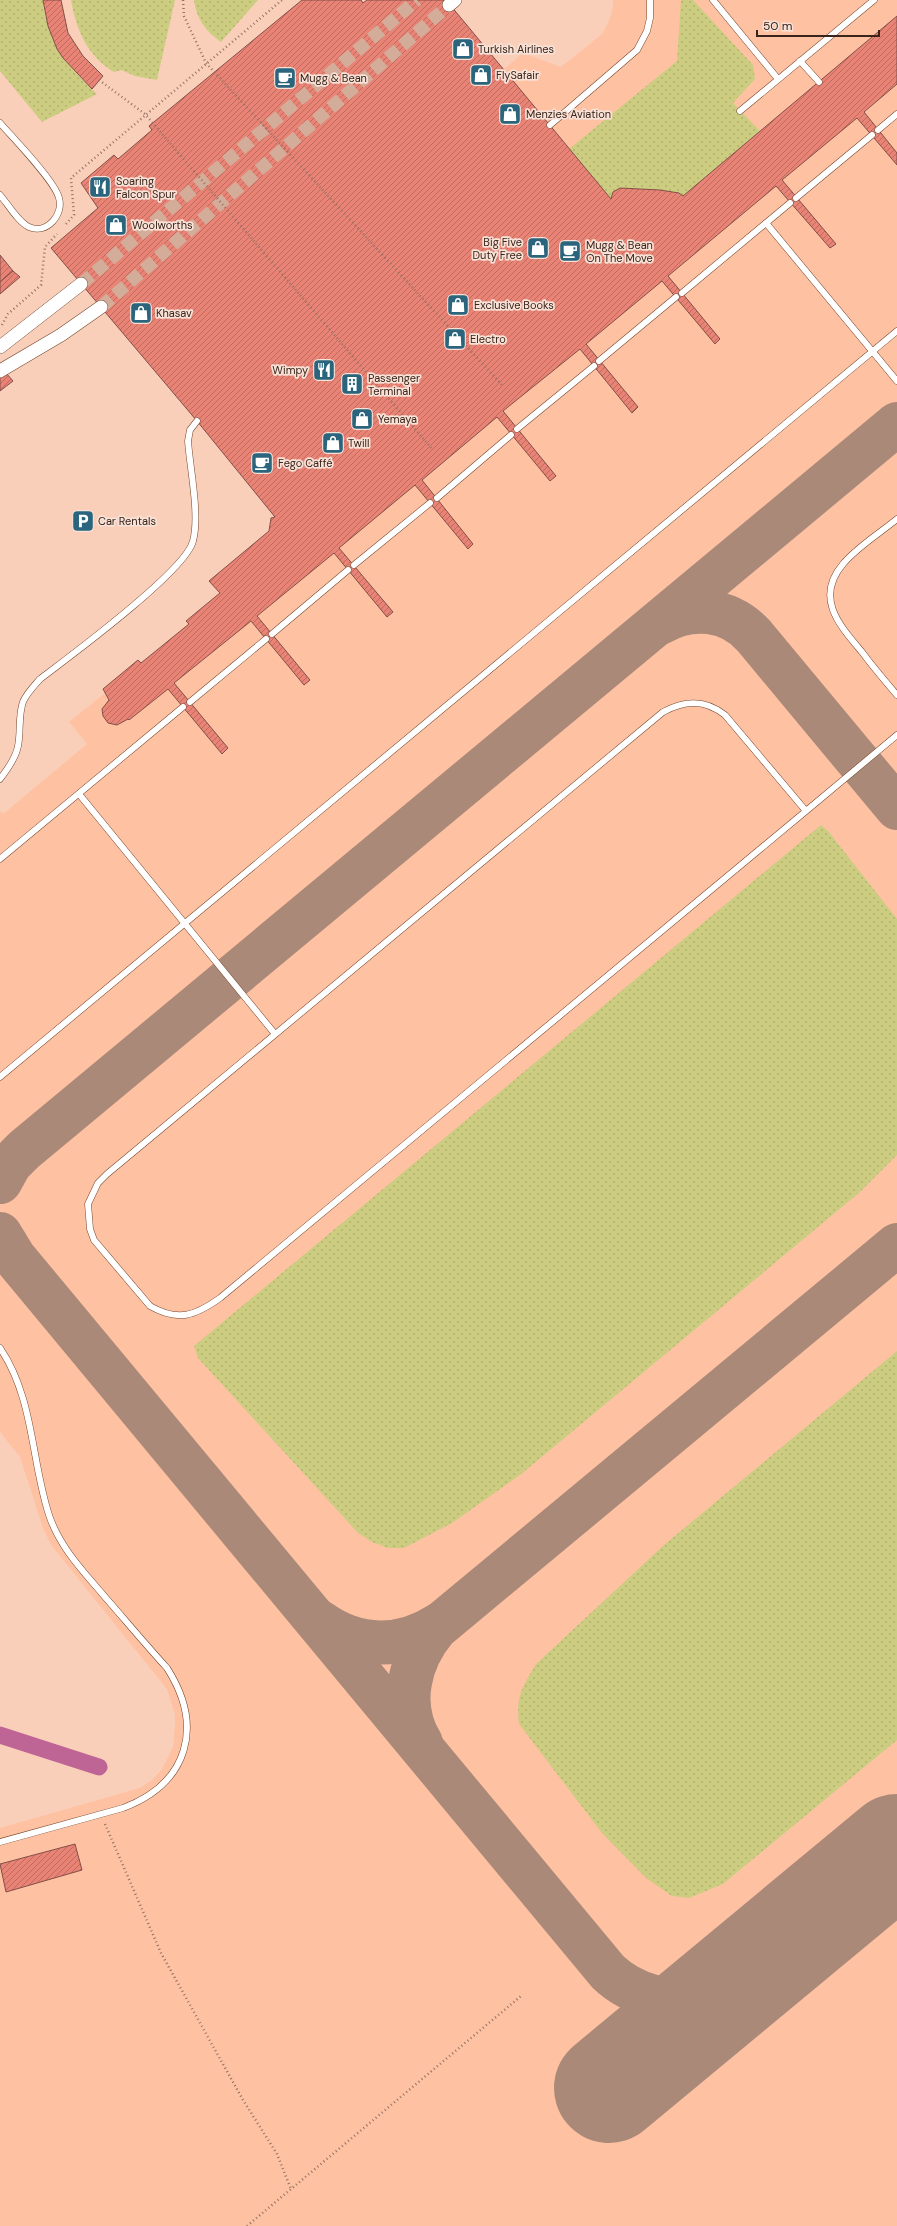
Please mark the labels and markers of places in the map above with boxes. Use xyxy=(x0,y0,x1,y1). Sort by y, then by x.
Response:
shop icon: Turkish Airlines xyxy=(450,36,476,62)
place label: Turkish Airlines xyxy=(478,42,554,56)
shop icon: FlySafair xyxy=(468,62,494,88)
cafe icon: Mugg & Bean xyxy=(272,65,298,91)
place label: FlySafair xyxy=(496,68,539,82)
place label: Mugg & Bean xyxy=(300,71,367,85)
shop icon: Menzies Aviation xyxy=(497,101,523,127)
place label: Menzies Aviation xyxy=(526,107,611,121)
restaurant icon: Soaring Falcon Spur xyxy=(87,174,113,200)
place label: Soaring Falcon Spur xyxy=(116,174,176,201)
shop icon: Woolworths xyxy=(103,212,129,238)
place label: Woolworths xyxy=(132,218,193,232)
place label: Big Five Duty Free xyxy=(473,235,522,262)
shop icon: Big Five Duty Free xyxy=(525,235,551,261)
cafe icon: Mugg & Bean On The Move xyxy=(557,238,583,264)
place label: Mugg & Bean On The Move xyxy=(586,238,653,265)
shop icon: Exclusive Books xyxy=(445,292,471,318)
place label: Exclusive Books xyxy=(474,298,554,312)
shop icon: Khasav xyxy=(128,300,154,326)
place label: Khasav xyxy=(156,306,192,320)
shop icon: Electro xyxy=(442,326,468,352)
place label: Electro xyxy=(470,332,506,346)
restaurant icon: Wimpy xyxy=(311,357,337,383)
place label: Wimpy xyxy=(272,363,308,377)
building icon: Passenger Terminal xyxy=(339,371,365,397)
place label: Passenger Terminal xyxy=(368,371,420,398)
shop icon: Yemaya xyxy=(349,406,375,432)
place label: Yemaya xyxy=(378,412,417,426)
shop icon: Twill xyxy=(320,430,346,456)
place label: Twill xyxy=(348,436,370,450)
cafe icon: Fego Caffé xyxy=(249,450,275,476)
place label: Fego Caffé xyxy=(278,456,333,470)
parking icon: Car Rentals xyxy=(70,508,96,534)
place label: Car Rentals xyxy=(98,514,156,528)

